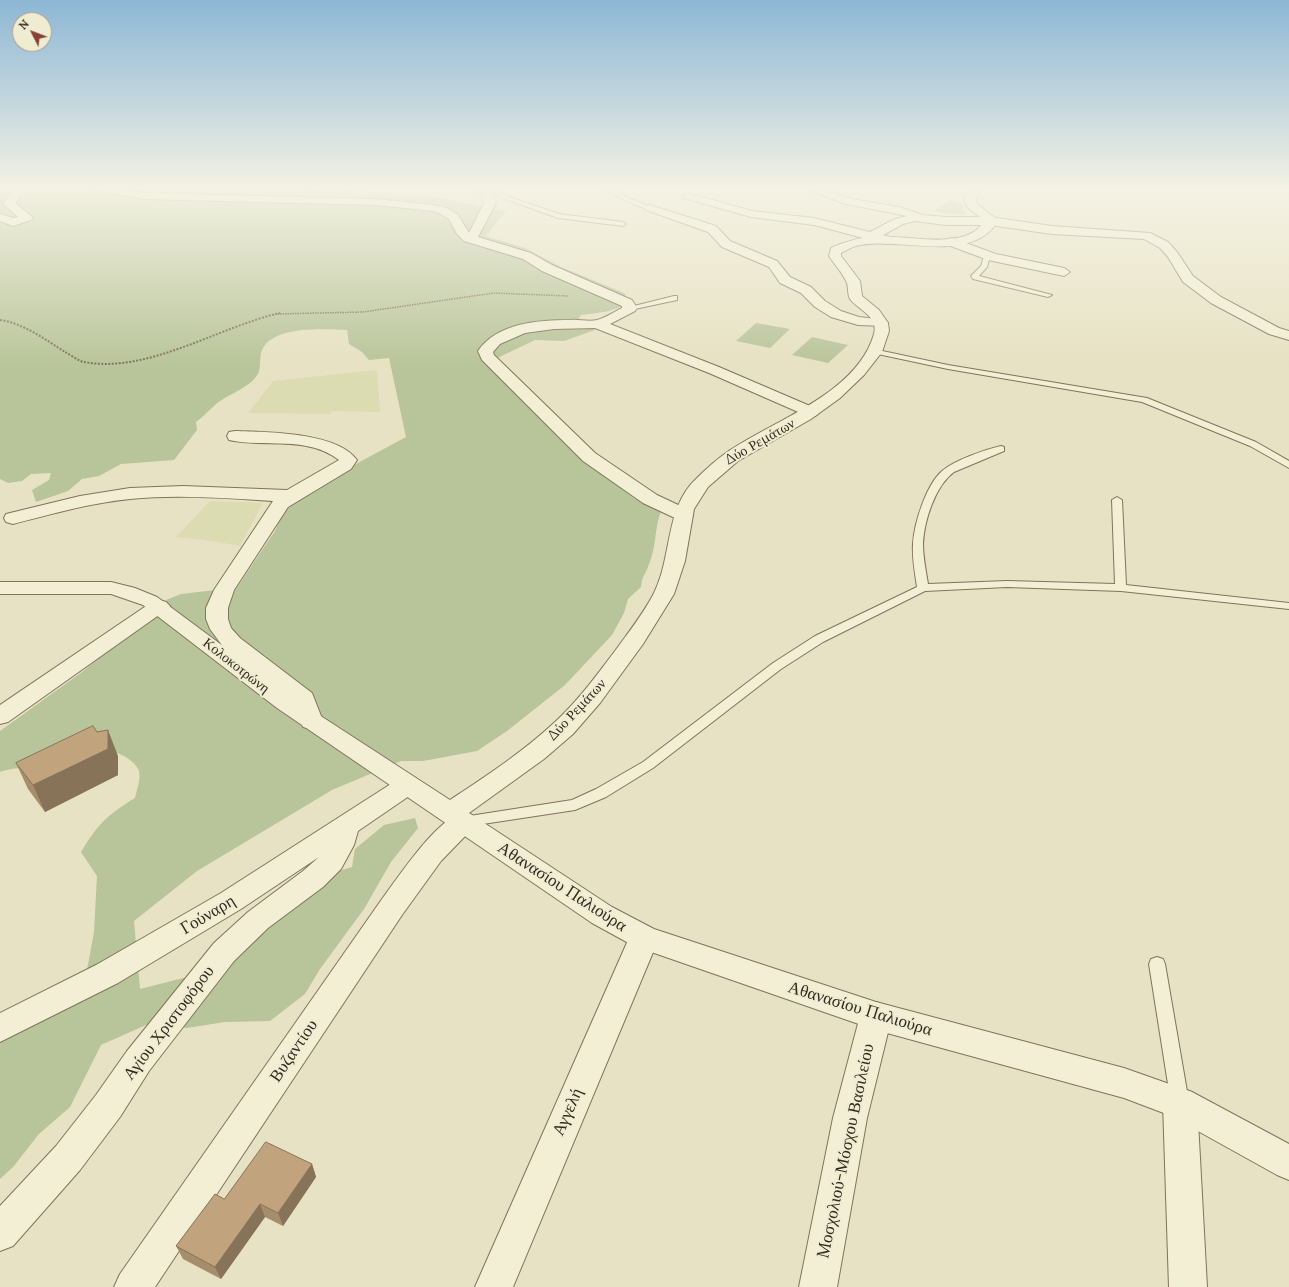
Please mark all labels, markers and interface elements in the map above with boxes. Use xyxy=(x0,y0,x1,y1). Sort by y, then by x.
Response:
north arrow xyxy=(12,12,52,52)
text: N xyxy=(16,17,32,32)
street label: Δύο Ρεμάτων xyxy=(722,415,798,469)
street label: Κολοκοτρώνη xyxy=(199,635,273,697)
street label: Δύο Ρεμάτων xyxy=(544,676,610,744)
street label: Αθανασίου Παλιούρα xyxy=(494,838,630,936)
street label: Γούναρη xyxy=(177,891,239,939)
street label: Αγίου Χριστοφόρου xyxy=(119,962,219,1084)
street label: Αθανασίου Παλιούρα xyxy=(785,977,935,1041)
street label: Βυζαντίου xyxy=(266,1016,322,1086)
street label: Mοσχολιού-Μόσχου Βασιλείου xyxy=(813,1042,879,1260)
street label: Αγγελή xyxy=(549,1085,587,1139)

